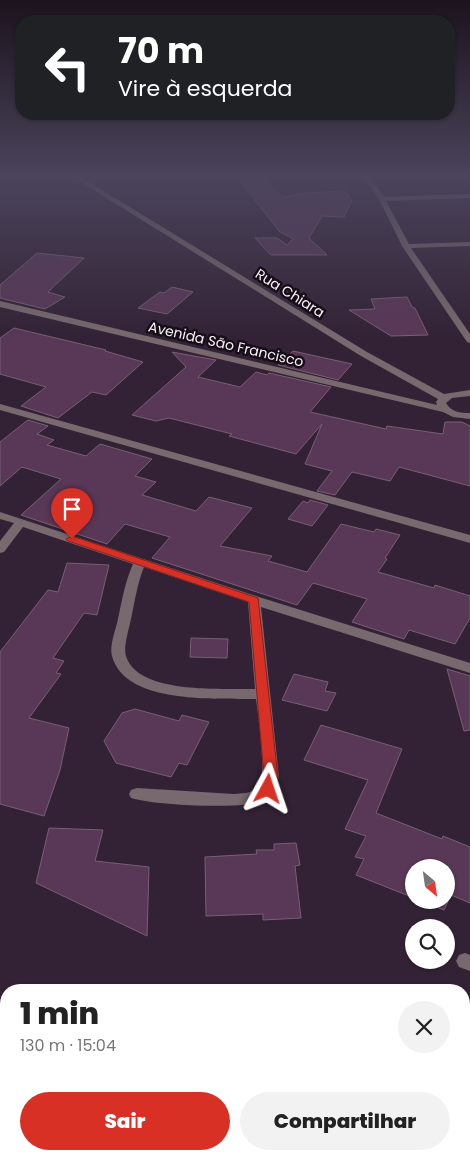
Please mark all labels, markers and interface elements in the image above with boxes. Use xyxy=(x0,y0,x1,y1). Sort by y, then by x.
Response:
text: 70 m xyxy=(118,26,204,75)
icon: left xyxy=(35,35,100,100)
text: Vire à esquerda xyxy=(118,73,292,104)
street label: Rua Chiara xyxy=(252,264,328,322)
street label: Avenida São Francisco xyxy=(146,316,306,372)
pin xyxy=(51,488,93,539)
icon: arrive xyxy=(58,495,86,523)
position arrow xyxy=(241,762,293,814)
north arrow xyxy=(405,859,455,909)
map controls xyxy=(405,859,455,969)
button: search xyxy=(405,919,455,969)
text: 1 min xyxy=(20,992,99,1035)
button: close xyxy=(398,1001,450,1053)
text: 130 m · 15:04 xyxy=(20,1034,116,1057)
button: Sair xyxy=(20,1092,230,1150)
button: Compartilhar xyxy=(240,1092,450,1150)

